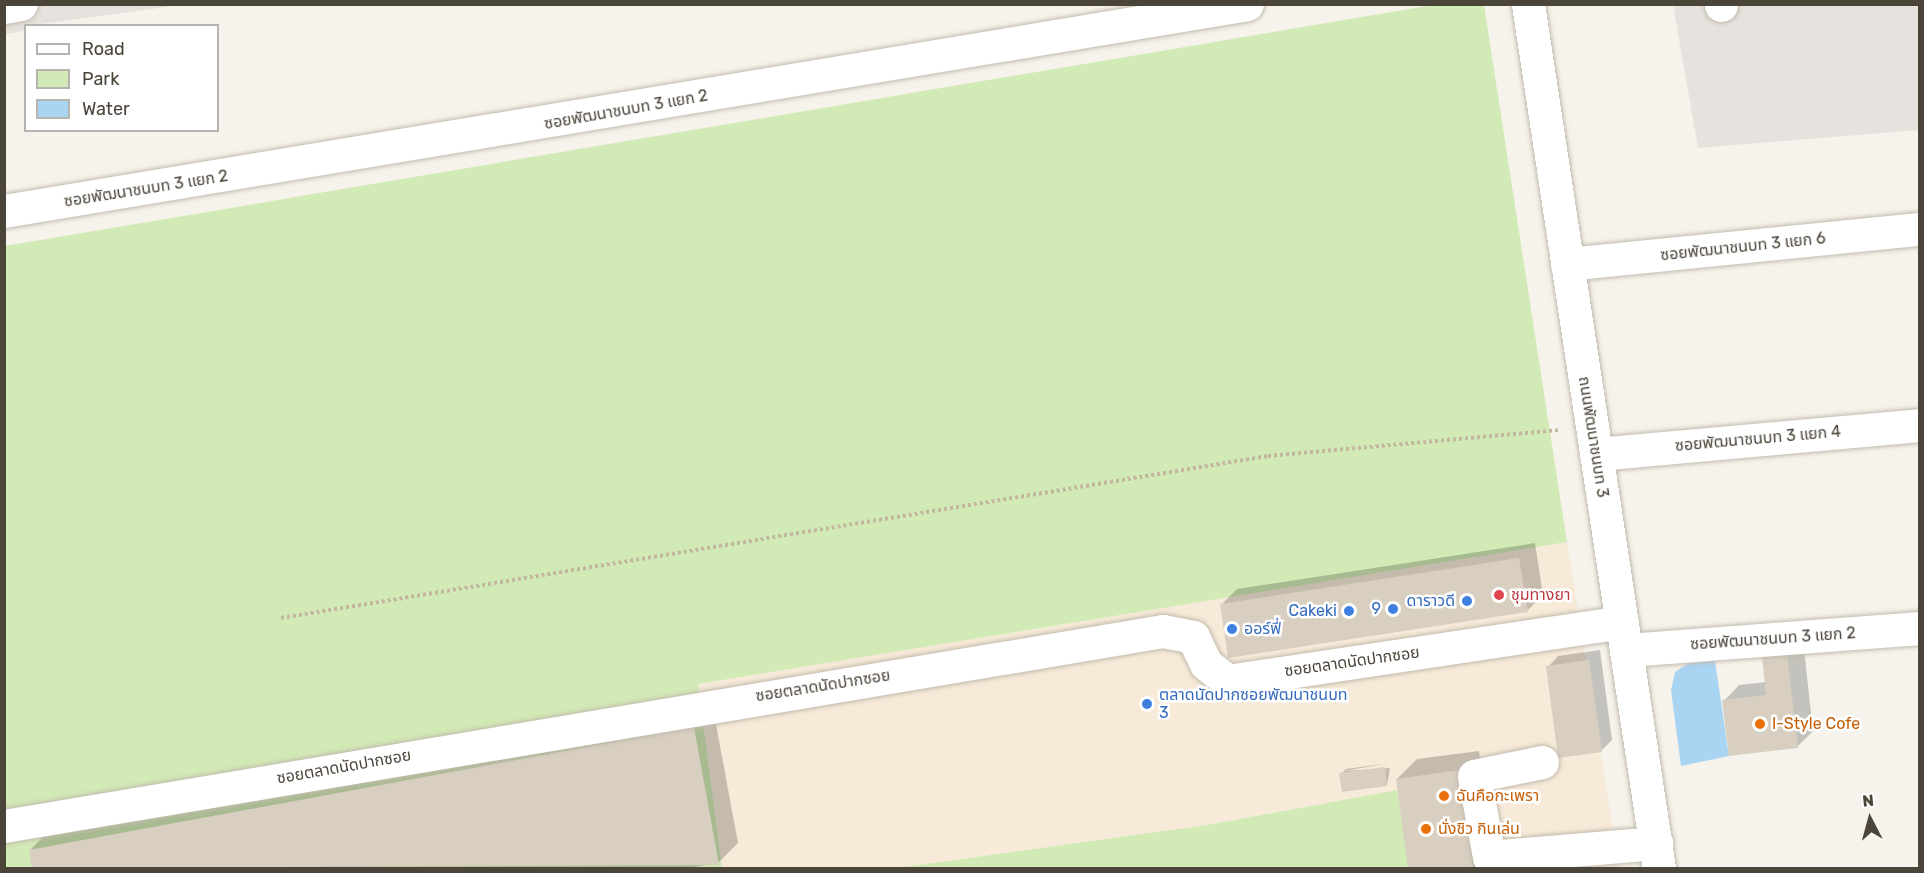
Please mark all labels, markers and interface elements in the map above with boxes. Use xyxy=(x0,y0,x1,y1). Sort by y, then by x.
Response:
legend xyxy=(24,24,219,132)
text: Road xyxy=(82,38,125,60)
text: Park xyxy=(82,68,119,90)
street label: ซอยพัฒนาชนบท 3 แยก 2 xyxy=(543,86,709,134)
text: Water xyxy=(82,98,130,120)
street label: ซอยพัฒนาชนบท 3 แยก 2 xyxy=(63,167,229,211)
street label: ซอยพัฒนาชนบท 3 แยก 6 xyxy=(1659,229,1827,265)
street label: ถนนพัฒนาชนบท 3 xyxy=(1574,375,1612,499)
street label: ซอยพัฒนาชนบท 3 แยก 4 xyxy=(1674,422,1842,456)
place label: ชุมทางยา xyxy=(1511,585,1570,605)
marker: ชุมทางยา xyxy=(1492,588,1506,602)
place label: ดาราวดี xyxy=(1407,591,1455,611)
marker: ดาราวดี xyxy=(1460,594,1474,608)
place label: 9 xyxy=(1372,599,1381,619)
place label: Cakeki xyxy=(1289,601,1337,621)
marker: 9 xyxy=(1386,602,1400,616)
marker: Cakeki xyxy=(1342,604,1356,618)
place label: ออร์ฟี่ xyxy=(1244,619,1281,639)
marker: ออร์ฟี่ xyxy=(1225,622,1239,636)
street label: ซอยพัฒนาชนบท 3 แยก 2 xyxy=(1690,624,1856,654)
street label: ซอยตลาดนัดปากซอย xyxy=(1283,643,1421,681)
street label: ซอยตลาดนัดปากซอย xyxy=(754,666,892,706)
place label: ตลาดนัดปากซอยพัฒนาชนบท 3 xyxy=(1159,685,1348,723)
marker: ตลาดนัดปากซอยพัฒนาชนบท 3 xyxy=(1140,697,1154,711)
place label: I-Style Cofe xyxy=(1772,714,1860,734)
marker: I-Style Cofe xyxy=(1753,717,1767,731)
street label: ซอยตลาดนัดปากซอย xyxy=(275,746,413,788)
place label: ฉันคือกะเพรา xyxy=(1456,786,1539,806)
marker: ฉันคือกะเพรา xyxy=(1437,789,1451,803)
north arrow xyxy=(1840,789,1900,849)
text: N xyxy=(1861,791,1875,811)
place label: นั่งชิว กินเล่น xyxy=(1438,819,1520,839)
marker: นั่งชิว กินเล่น xyxy=(1419,822,1433,836)

